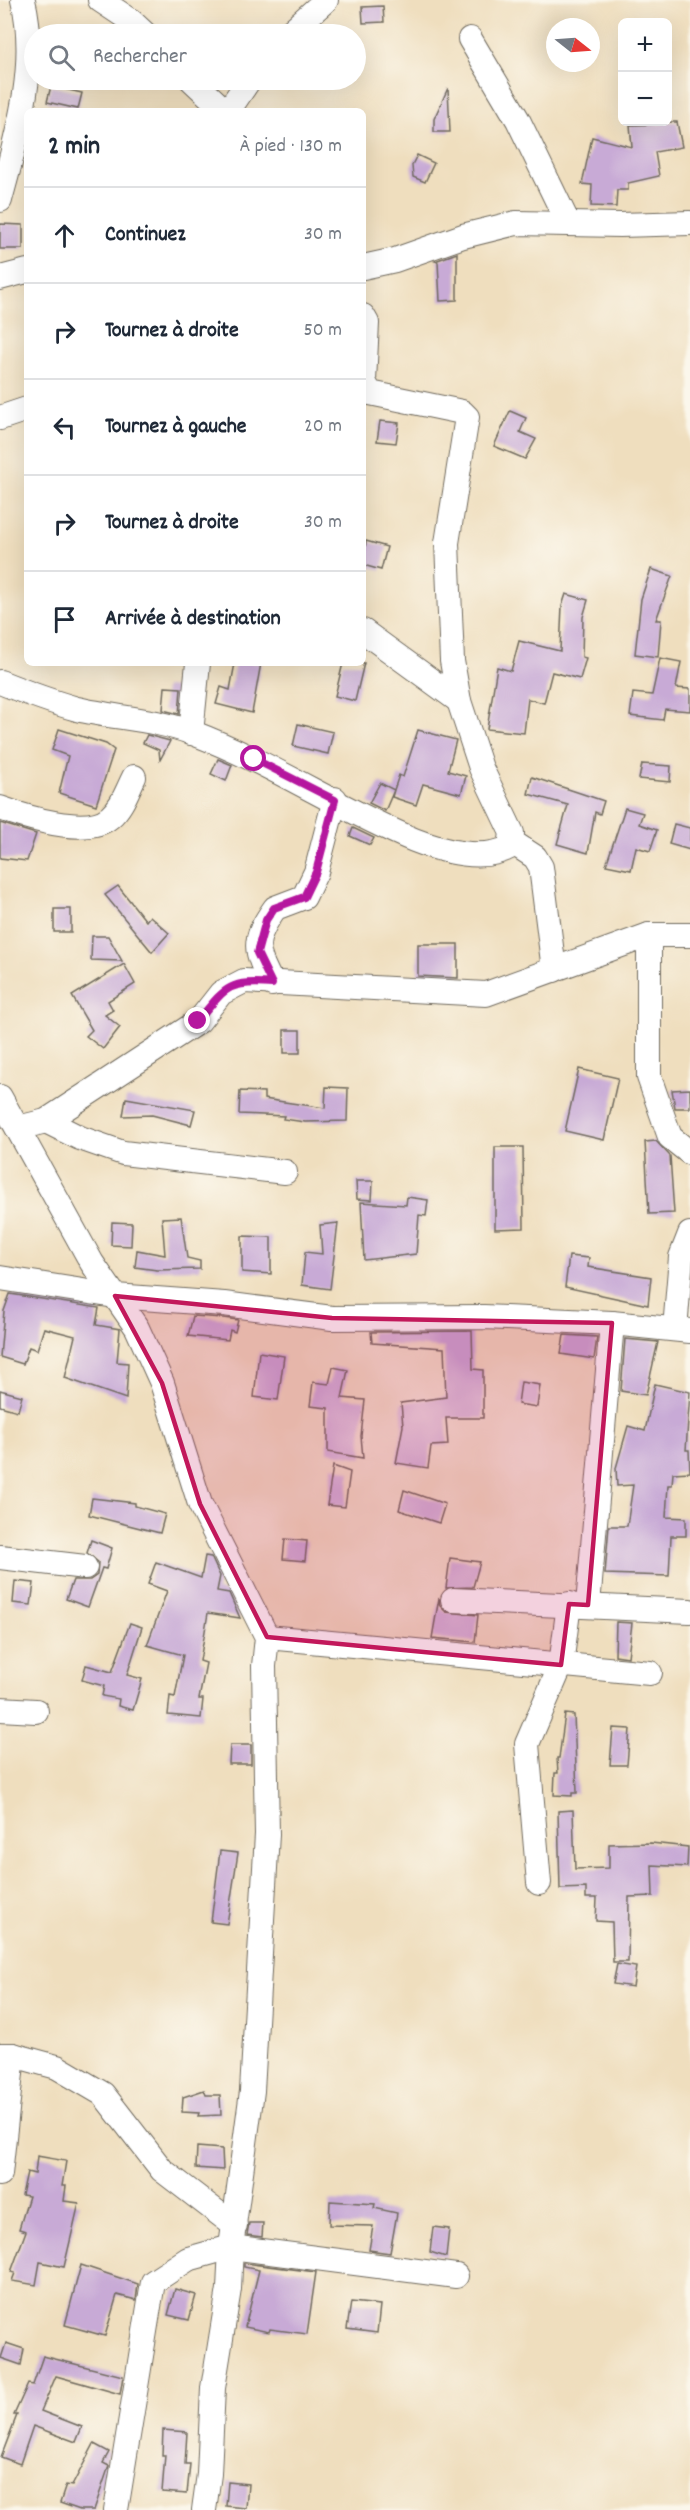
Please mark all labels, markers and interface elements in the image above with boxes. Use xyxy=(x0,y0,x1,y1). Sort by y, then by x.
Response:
north arrow xyxy=(546,18,600,72)
map controls xyxy=(618,18,672,126)
button: + xyxy=(618,18,672,72)
search box xyxy=(24,24,366,90)
icon: search xyxy=(45,41,78,74)
text: Rechercher xyxy=(93,42,187,73)
button: − xyxy=(618,72,672,126)
text: 2 min xyxy=(48,129,100,166)
text: À pied · 130 m xyxy=(240,133,342,161)
icon: ahead xyxy=(48,219,81,252)
text: Continuez xyxy=(105,220,186,251)
text: 30 m xyxy=(304,221,342,249)
icon: right xyxy=(48,315,81,348)
text: Tournez à droite xyxy=(105,316,239,347)
text: 50 m xyxy=(304,317,342,345)
icon: left xyxy=(48,411,81,444)
text: Tournez à gauche xyxy=(105,412,247,443)
text: 20 m xyxy=(304,413,342,441)
icon: right xyxy=(48,507,81,540)
text: Tournez à droite xyxy=(105,508,239,539)
text: 30 m xyxy=(304,509,342,537)
icon: arrive xyxy=(48,603,81,636)
text: Arrivée à destination xyxy=(105,604,281,635)
route start xyxy=(240,745,266,771)
route end xyxy=(184,1007,210,1033)

